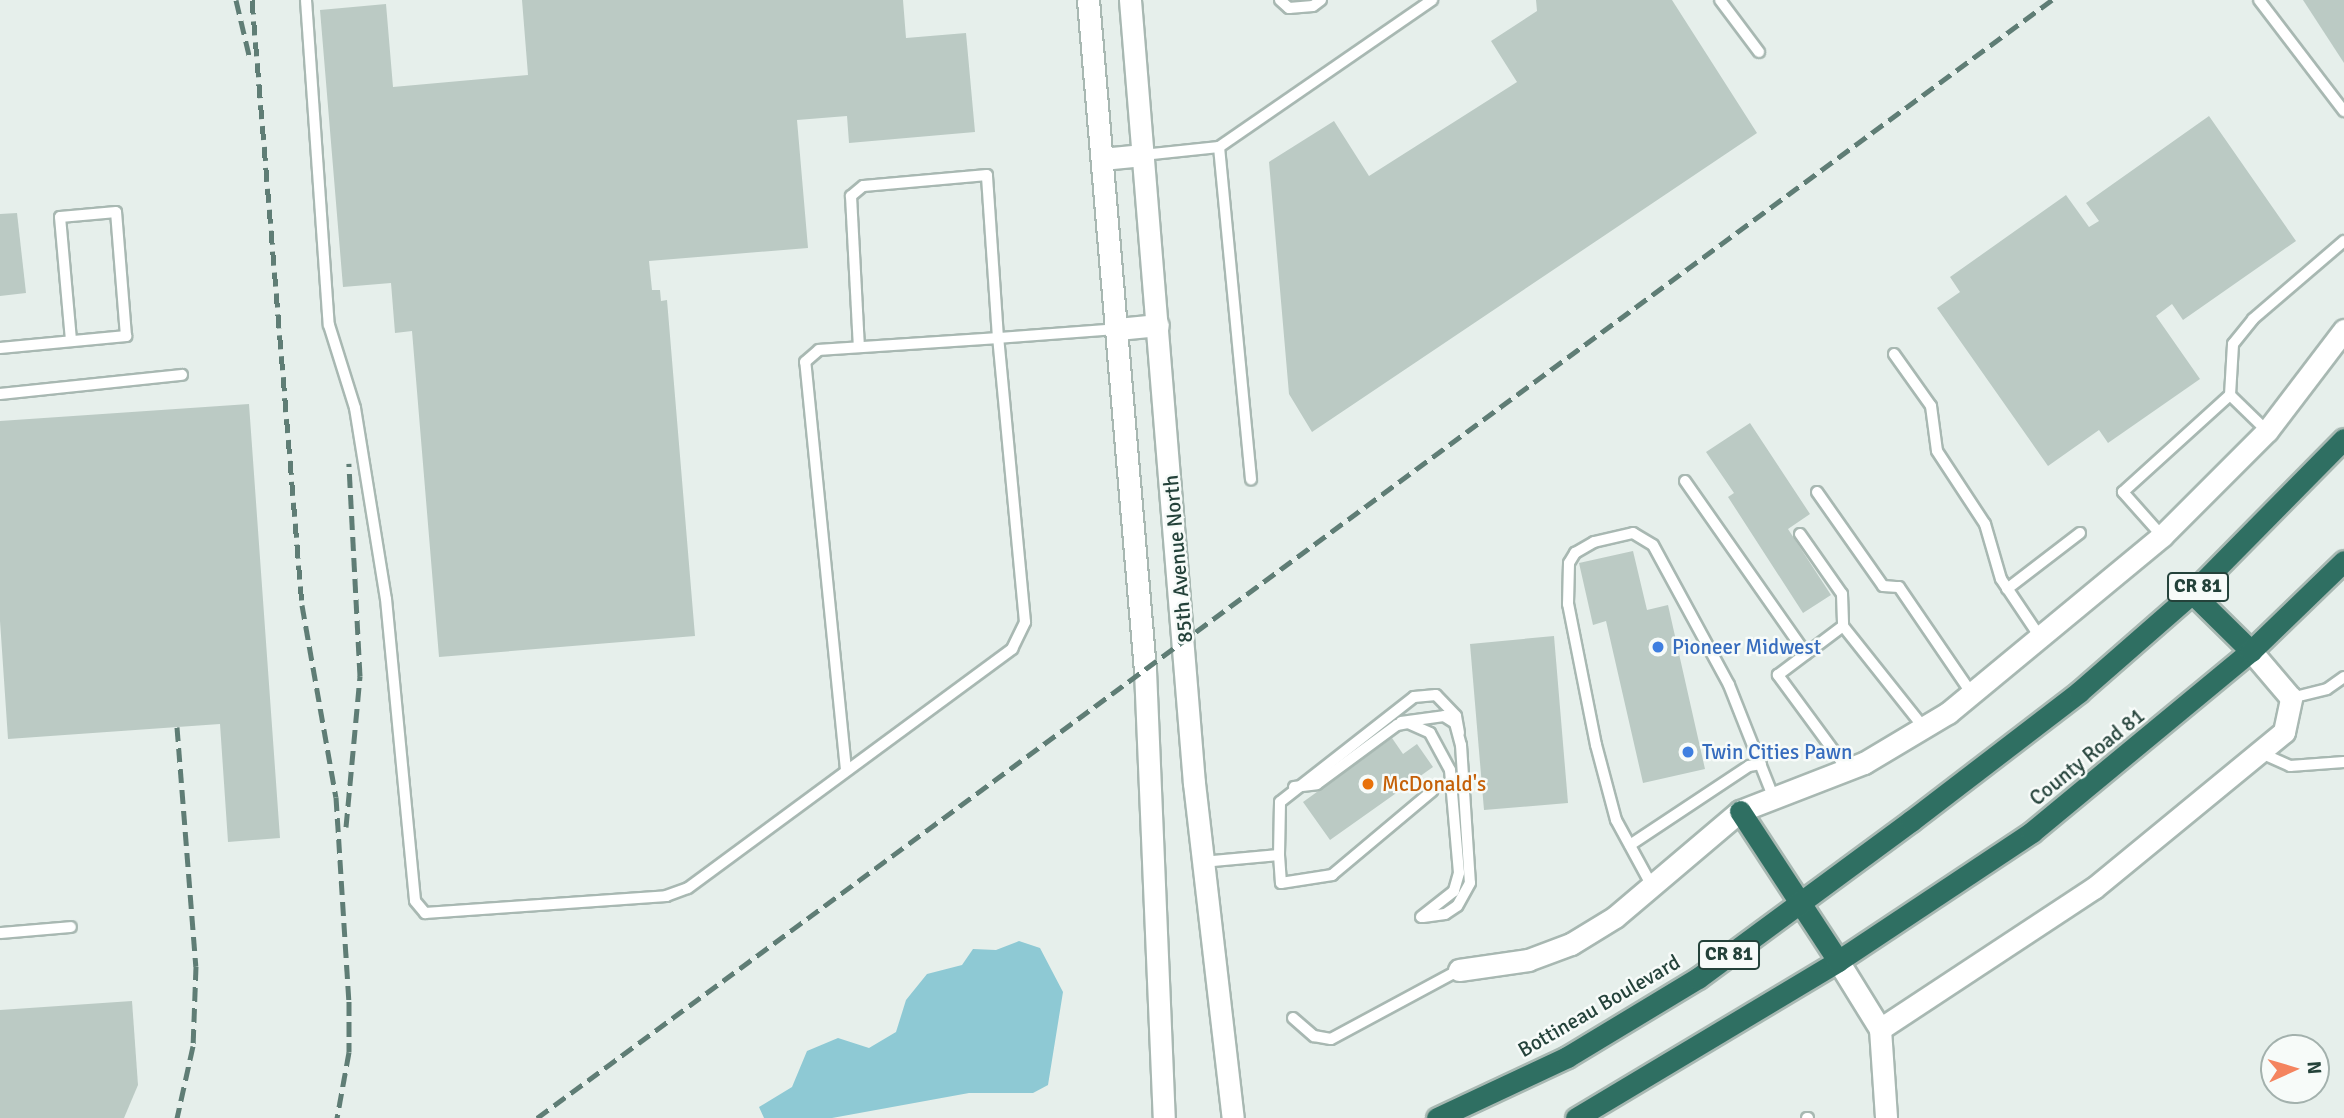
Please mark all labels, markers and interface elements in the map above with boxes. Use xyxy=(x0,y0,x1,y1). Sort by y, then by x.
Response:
street label: 85th Avenue North xyxy=(1158,474,1198,644)
road number: CR 81 xyxy=(2166,572,2230,602)
place label: Pioneer Midwest xyxy=(1672,634,1821,660)
marker: Pioneer Midwest xyxy=(1650,639,1666,655)
street label: County Road 81 xyxy=(2024,703,2150,811)
place label: Twin Cities Pawn xyxy=(1702,739,1852,765)
marker: Twin Cities Pawn xyxy=(1680,744,1696,760)
place label: McDonald's xyxy=(1382,771,1486,797)
marker: McDonald's xyxy=(1360,776,1376,792)
road number: CR 81 xyxy=(1698,939,1760,970)
street label: Bottineau Boulevard xyxy=(1514,949,1684,1063)
north arrow xyxy=(2260,1034,2330,1104)
text: N xyxy=(2302,1060,2326,1075)

